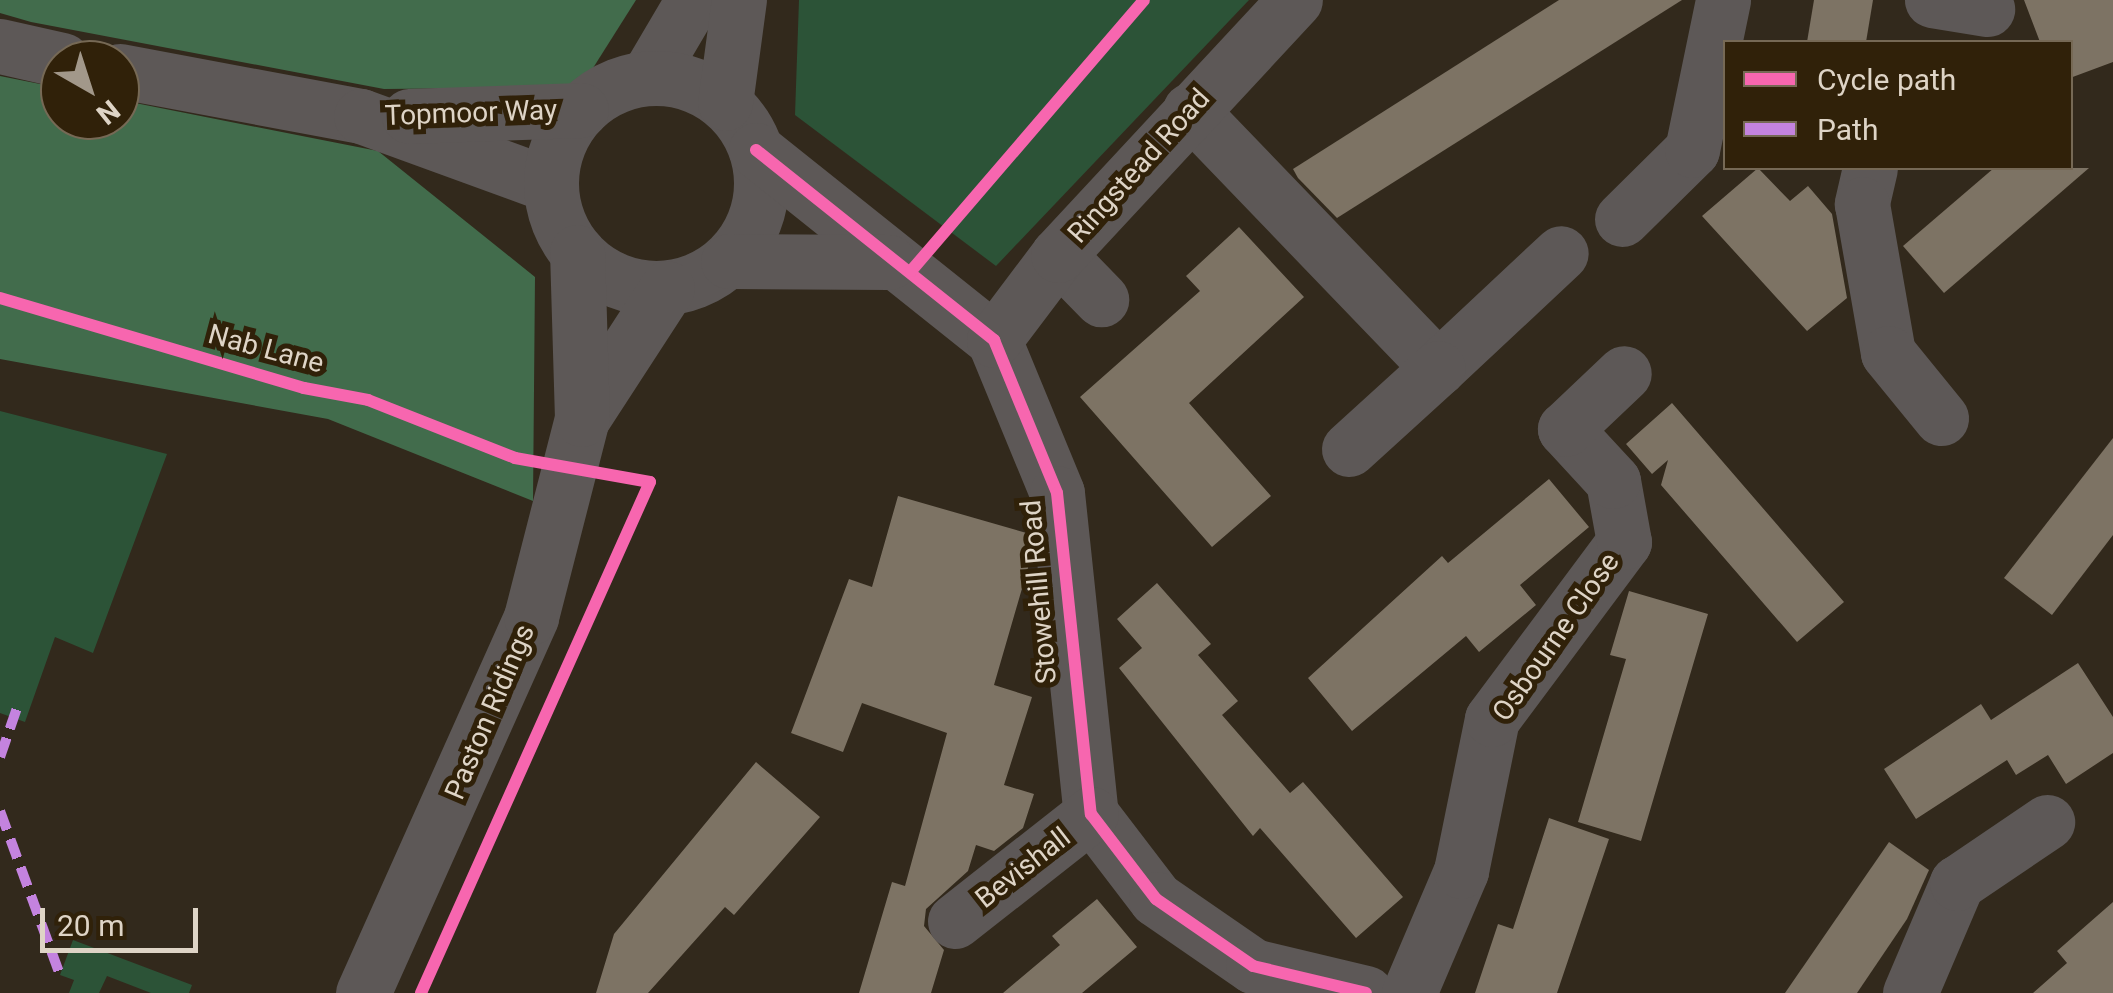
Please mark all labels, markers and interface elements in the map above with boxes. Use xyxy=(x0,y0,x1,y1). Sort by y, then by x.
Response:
north arrow xyxy=(40,40,140,140)
legend xyxy=(1723,40,2073,170)
text: Cycle path xyxy=(1817,62,1956,97)
street label: Ringstead Road xyxy=(1061,82,1217,250)
text: N xyxy=(90,93,126,131)
street label: Topmoor Way xyxy=(384,93,558,133)
text: Path xyxy=(1817,112,1878,147)
street label: Nab Lane xyxy=(204,317,328,381)
street label: Stowehill Road xyxy=(1014,499,1064,685)
street label: Osbourne Close xyxy=(1485,546,1627,728)
street label: Paston Ridings xyxy=(438,619,542,805)
street label: Bevishall xyxy=(969,821,1077,915)
scale bar xyxy=(45,888,202,950)
text: 20 m xyxy=(57,908,124,943)

